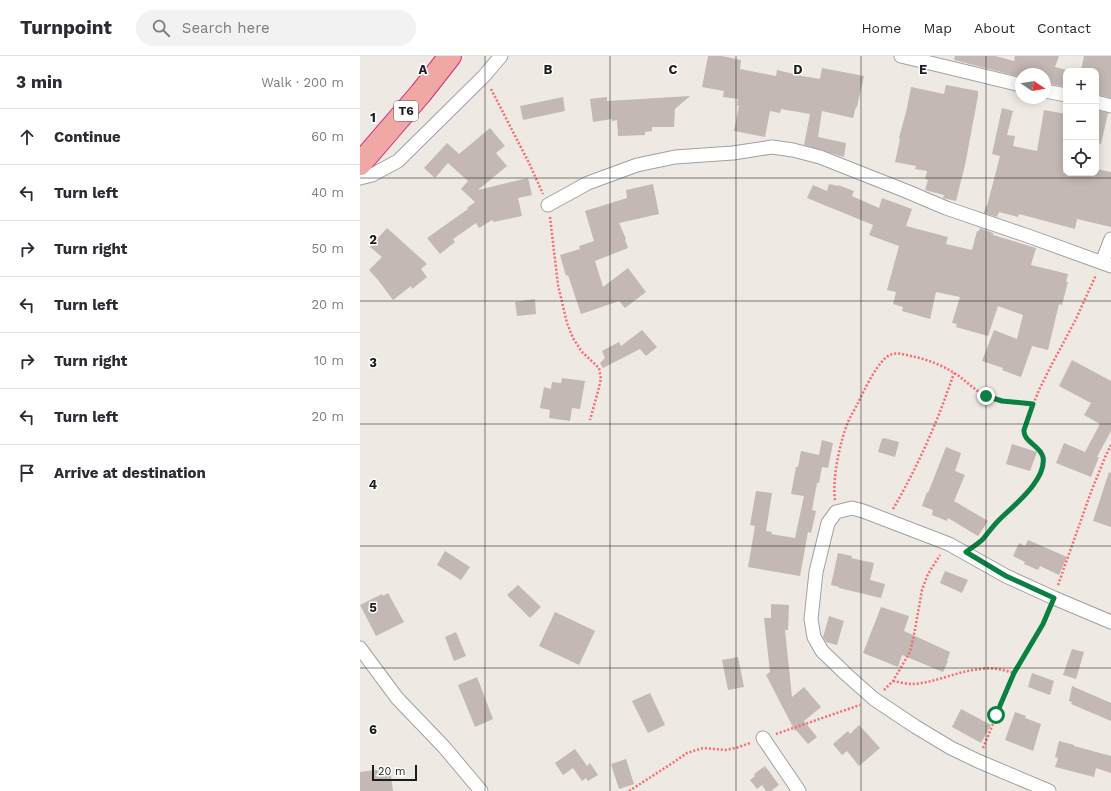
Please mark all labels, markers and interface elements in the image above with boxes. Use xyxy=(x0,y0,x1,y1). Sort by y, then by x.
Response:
search box xyxy=(136,10,416,46)
text: Turnpoint xyxy=(20,16,112,39)
icon: search xyxy=(150,17,172,39)
text: Search here xyxy=(182,19,270,37)
text: Home xyxy=(861,20,901,36)
text: Map xyxy=(923,20,952,36)
text: About xyxy=(974,20,1015,36)
text: Contact xyxy=(1037,20,1091,36)
text: A xyxy=(419,62,428,77)
text: B xyxy=(544,62,553,77)
text: C xyxy=(669,62,678,77)
text: D xyxy=(793,62,803,77)
text: E xyxy=(919,62,927,77)
north arrow xyxy=(1015,68,1051,104)
map controls xyxy=(1063,68,1099,176)
button: + xyxy=(1063,68,1099,104)
text: 3 min xyxy=(16,72,62,92)
text: Walk · 200 m xyxy=(261,75,344,90)
road number: T6 xyxy=(394,101,418,121)
button: − xyxy=(1063,104,1099,140)
text: 1 xyxy=(370,110,376,125)
icon: ahead xyxy=(16,126,38,148)
text: Continue xyxy=(54,128,121,146)
text: 60 m xyxy=(311,129,344,144)
button: locate xyxy=(1063,140,1099,176)
icon: left xyxy=(16,182,38,204)
text: Turn left xyxy=(54,184,118,202)
text: 40 m xyxy=(311,185,344,200)
text: 2 xyxy=(369,232,377,247)
icon: right xyxy=(16,238,38,260)
text: Turn right xyxy=(54,240,127,258)
text: 50 m xyxy=(312,241,344,256)
icon: left xyxy=(16,294,38,316)
text: Turn left xyxy=(54,296,118,314)
text: 20 m xyxy=(312,297,344,312)
icon: right xyxy=(16,350,38,372)
text: Turn right xyxy=(54,352,127,370)
text: 10 m xyxy=(314,353,344,368)
text: 3 xyxy=(369,355,377,370)
route end xyxy=(977,387,995,405)
icon: left xyxy=(16,406,38,428)
text: Turn left xyxy=(54,408,118,426)
text: 20 m xyxy=(312,409,344,424)
icon: arrive xyxy=(16,462,38,484)
text: Arrive at destination xyxy=(54,464,206,482)
text: 4 xyxy=(369,477,378,492)
text: 5 xyxy=(369,600,377,615)
route start xyxy=(987,706,1005,724)
text: 6 xyxy=(369,722,377,737)
scale bar xyxy=(372,763,417,782)
text: 20 m xyxy=(378,765,406,778)

